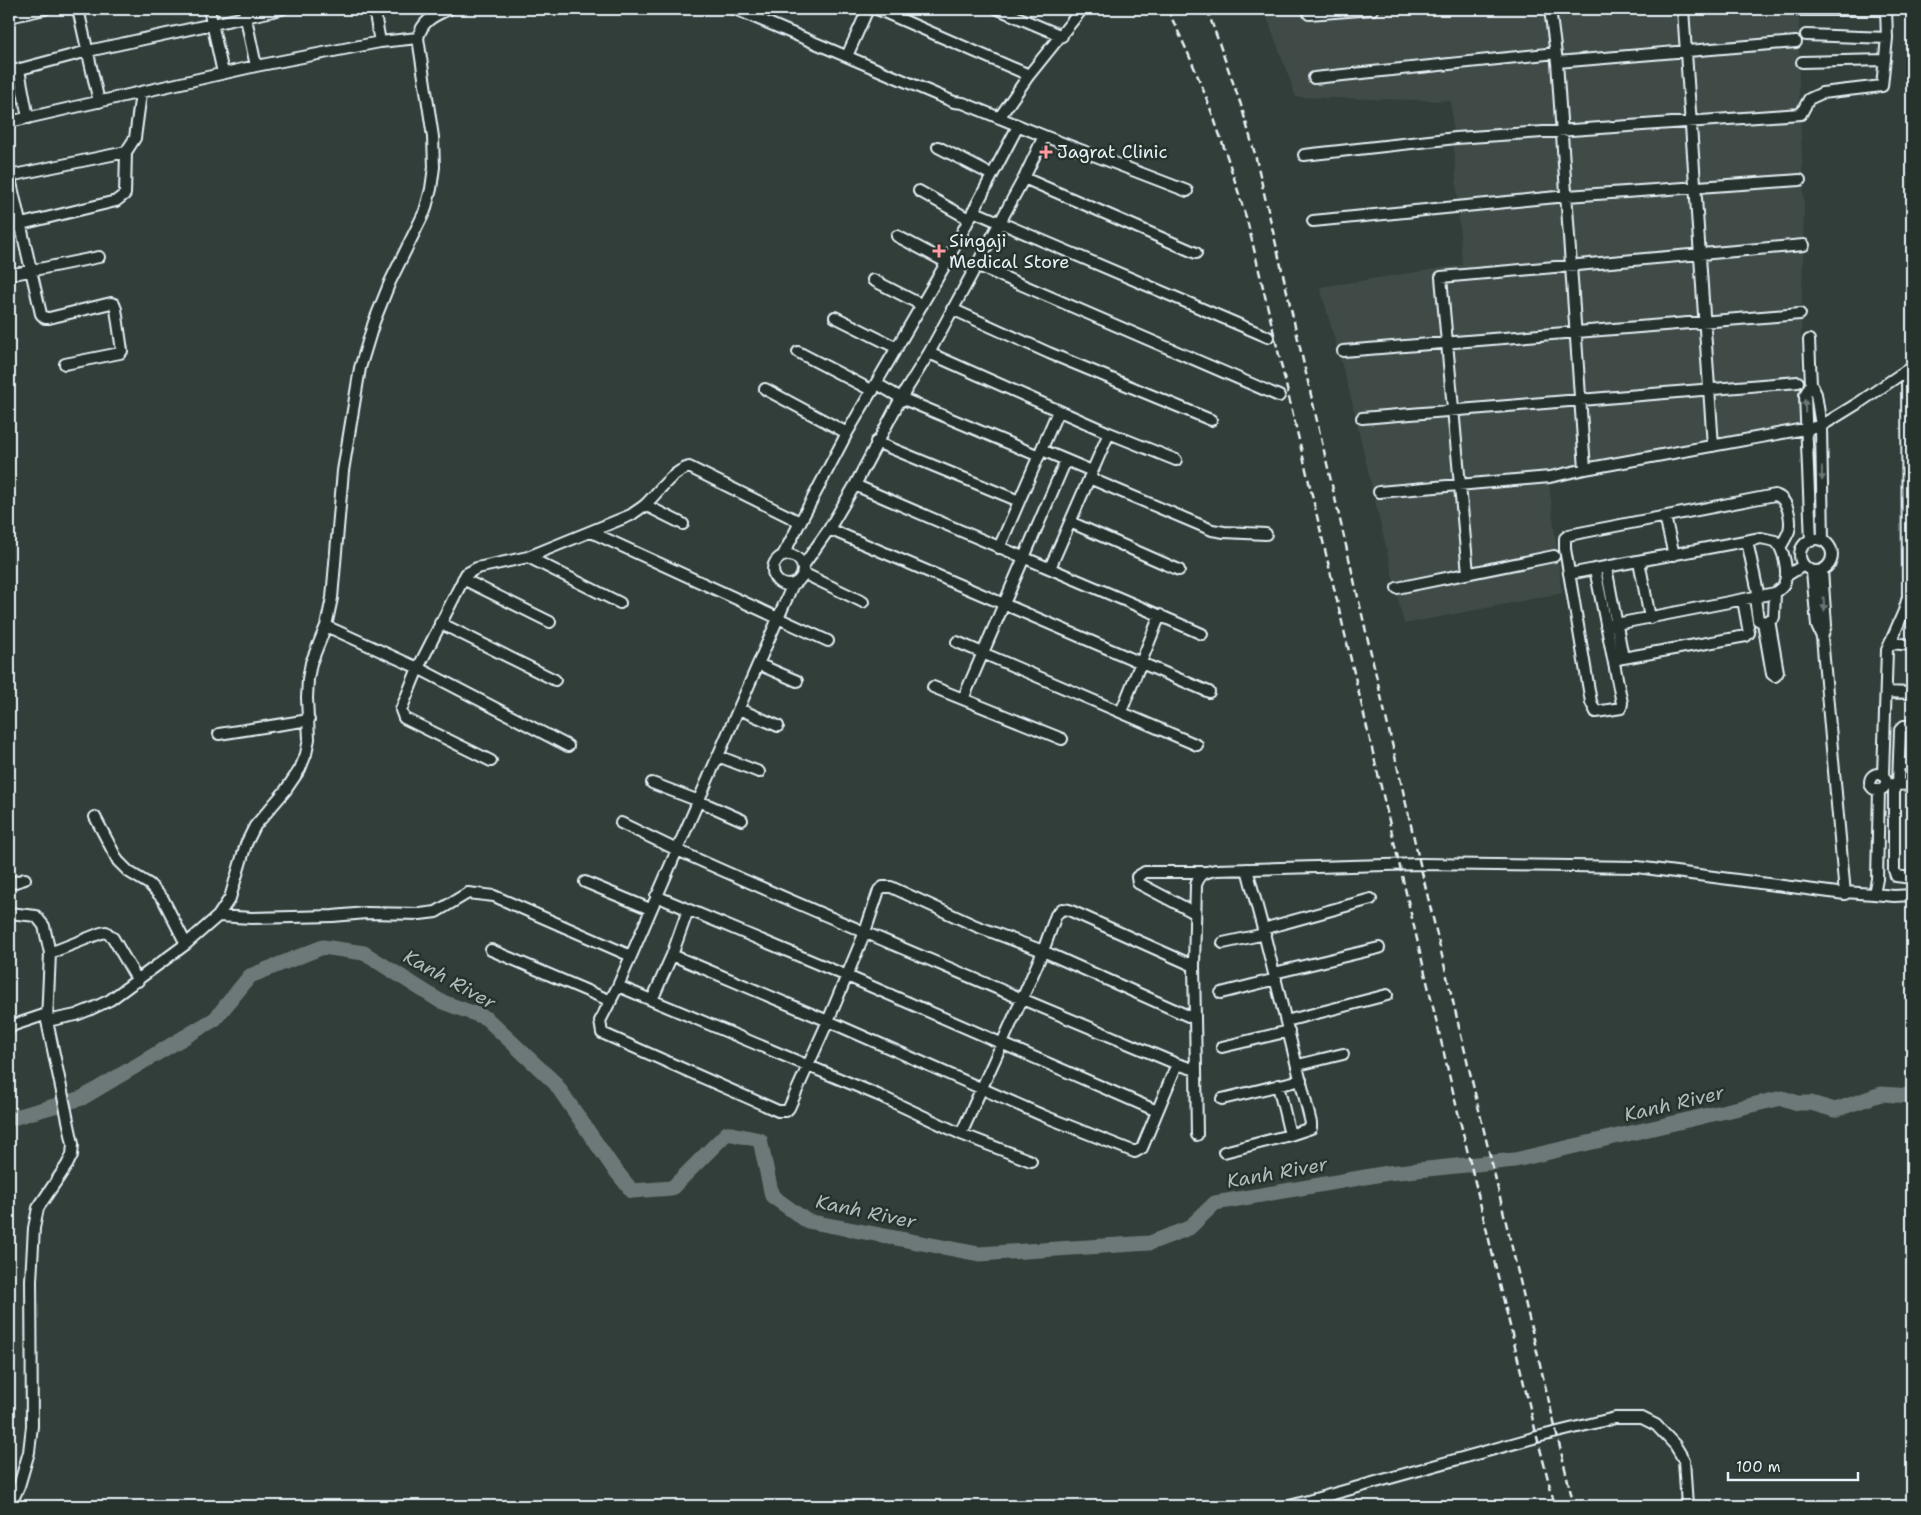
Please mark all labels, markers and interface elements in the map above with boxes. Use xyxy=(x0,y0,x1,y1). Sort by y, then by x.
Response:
place label: Jagrat Clinic xyxy=(1057,140,1168,164)
marker: Jagrat Clinic xyxy=(1039,145,1053,159)
place label: Singaji Medical Store xyxy=(949,229,1069,274)
marker: Singaji Medical Store xyxy=(933,245,945,257)
one-way arrow xyxy=(1801,397,1809,413)
one-way arrow xyxy=(1818,467,1826,483)
one-way arrow xyxy=(1821,596,1829,612)
water label: Kanh River xyxy=(399,944,501,1016)
water label: Kanh River xyxy=(1622,1080,1728,1127)
water label: Kanh River xyxy=(1225,1151,1330,1194)
water label: Kanh River xyxy=(813,1189,919,1235)
scale bar xyxy=(1728,1450,1858,1482)
text: 100 m xyxy=(1736,1457,1781,1477)

